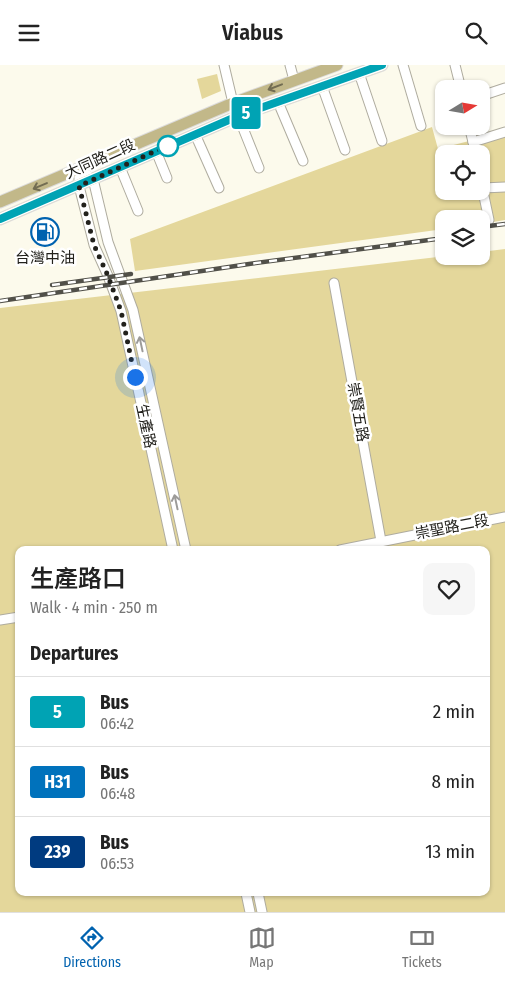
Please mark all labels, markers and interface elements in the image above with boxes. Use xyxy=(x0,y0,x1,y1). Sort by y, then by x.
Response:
icon: menu xyxy=(15,19,43,47)
text: Viabus xyxy=(222,19,283,46)
icon: search xyxy=(462,19,490,47)
north arrow xyxy=(435,80,490,135)
map controls xyxy=(435,80,490,265)
one-way arrow xyxy=(267,83,283,92)
line badge: 5 xyxy=(230,97,262,129)
text: 5 xyxy=(242,102,250,124)
unlabelled marker xyxy=(157,135,179,157)
street label: 大同路二段 xyxy=(62,136,138,182)
button: locate xyxy=(435,145,490,200)
one-way arrow xyxy=(32,182,47,191)
button: layers xyxy=(435,210,490,265)
fuel station icon: 台灣中油 xyxy=(30,217,60,247)
place label: 台灣中油 xyxy=(15,249,75,267)
one-way arrow xyxy=(136,336,145,352)
your location xyxy=(123,365,148,390)
street label: 崇賢五路 xyxy=(344,381,372,443)
street label: 生產路 xyxy=(133,402,159,450)
one-way arrow xyxy=(171,495,180,511)
street label: 崇聖路二段 xyxy=(413,511,491,543)
button: heart xyxy=(423,563,475,615)
text: 生產路口 xyxy=(30,565,126,593)
text: Walk · 4 min · 250 m xyxy=(30,598,158,617)
text: Departures xyxy=(30,642,118,665)
text: Bus xyxy=(100,691,129,714)
text: 2 min xyxy=(433,700,475,723)
text: 5 xyxy=(53,701,62,723)
text: 06:42 xyxy=(100,714,134,733)
text: Bus xyxy=(100,761,129,784)
text: 8 min xyxy=(432,770,475,793)
text: H31 xyxy=(44,771,71,793)
text: 06:48 xyxy=(100,784,135,803)
text: Bus xyxy=(100,831,129,854)
text: 13 min xyxy=(425,840,475,863)
text: 239 xyxy=(45,841,71,863)
text: 06:53 xyxy=(100,854,134,873)
tab: Directions xyxy=(63,924,121,971)
tab: Map xyxy=(248,924,276,971)
tab: Tickets xyxy=(402,924,442,971)

